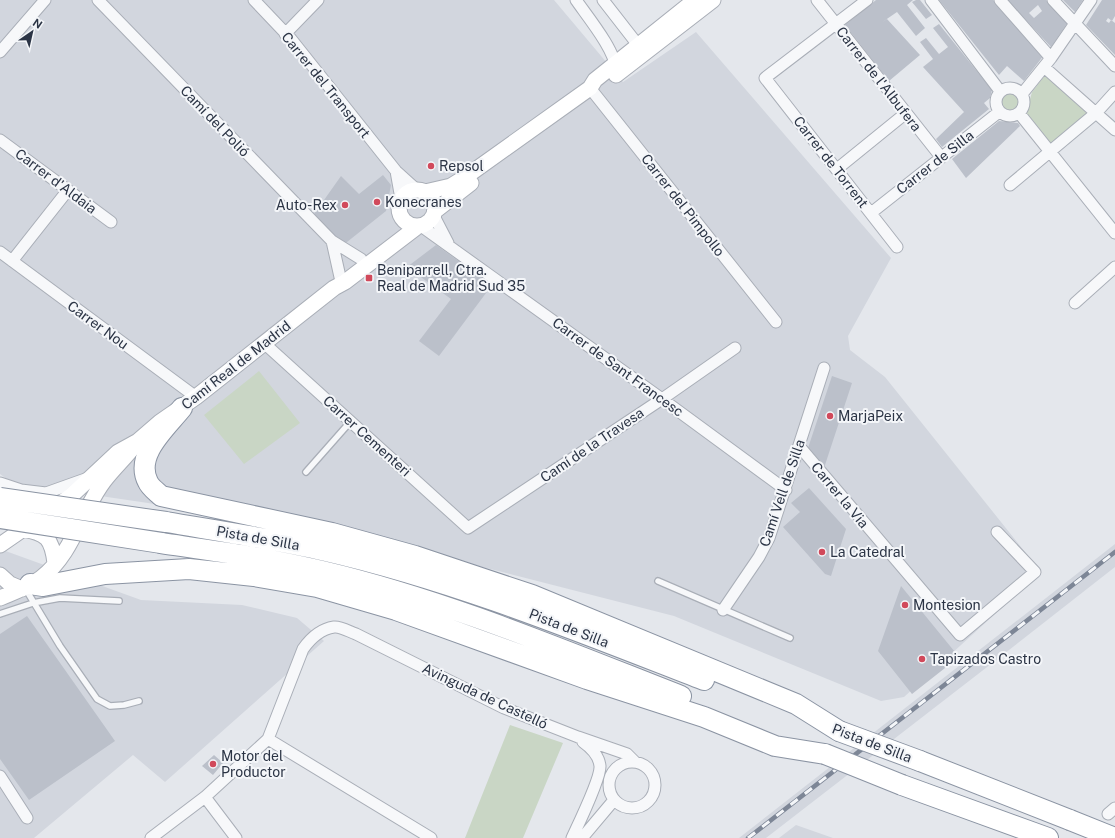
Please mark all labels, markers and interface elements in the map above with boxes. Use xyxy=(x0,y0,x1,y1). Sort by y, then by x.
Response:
north arrow xyxy=(12,12,52,52)
text: N xyxy=(31,16,45,31)
street label: Carrer de l'Albufera xyxy=(833,24,925,134)
street label: Carrer del Transport xyxy=(278,29,374,141)
street label: Camí del Polió xyxy=(177,82,253,160)
street label: Carrer de Torrent xyxy=(790,113,872,211)
street label: Carrer de Silla xyxy=(893,127,977,197)
street label: Carrer d'Aldaia xyxy=(12,145,100,217)
street label: Carrer del Pimpollo xyxy=(638,151,728,259)
place label: Repsol xyxy=(439,158,484,174)
marker: Repsol xyxy=(426,161,436,171)
place label: Konecranes xyxy=(385,194,462,210)
place label: Auto-Rex xyxy=(276,197,337,213)
marker: Konecranes xyxy=(372,197,382,207)
marker: Auto-Rex xyxy=(340,200,350,210)
place label: Beniparrell, Ctra. Real de Madrid Sud 35 xyxy=(377,262,525,294)
marker: Beniparrell, Ctra. Real de Madrid Sud 35 xyxy=(364,273,374,283)
street label: Carrer Nou xyxy=(64,298,132,352)
street label: Carrer de Sant Francesc xyxy=(550,314,686,420)
street label: Camí Real de Madrid xyxy=(178,317,294,413)
street label: Carrer Cementeri xyxy=(320,392,414,480)
street label: Camí de la Travesa xyxy=(537,404,647,486)
place label: MarjaPeix xyxy=(838,408,903,424)
marker: MarjaPeix xyxy=(825,411,835,421)
street label: Camí Vell de Silla xyxy=(756,437,808,549)
street label: Carrer la Via xyxy=(808,459,872,531)
street label: Pista de Silla xyxy=(215,523,301,553)
place label: La Catedral xyxy=(830,544,905,560)
marker: La Catedral xyxy=(817,547,827,557)
place label: Montesion xyxy=(913,597,981,613)
marker: Montesion xyxy=(900,600,910,610)
street label: Pista de Silla xyxy=(527,605,611,651)
place label: Tapizados Castro xyxy=(930,651,1041,667)
marker: Tapizados Castro xyxy=(917,654,927,664)
street label: Avinguda de Castelló xyxy=(420,660,550,732)
street label: Pista de Silla xyxy=(830,720,914,766)
place label: Motor del Productor xyxy=(221,748,286,780)
marker: Motor del Productor xyxy=(208,759,218,769)

